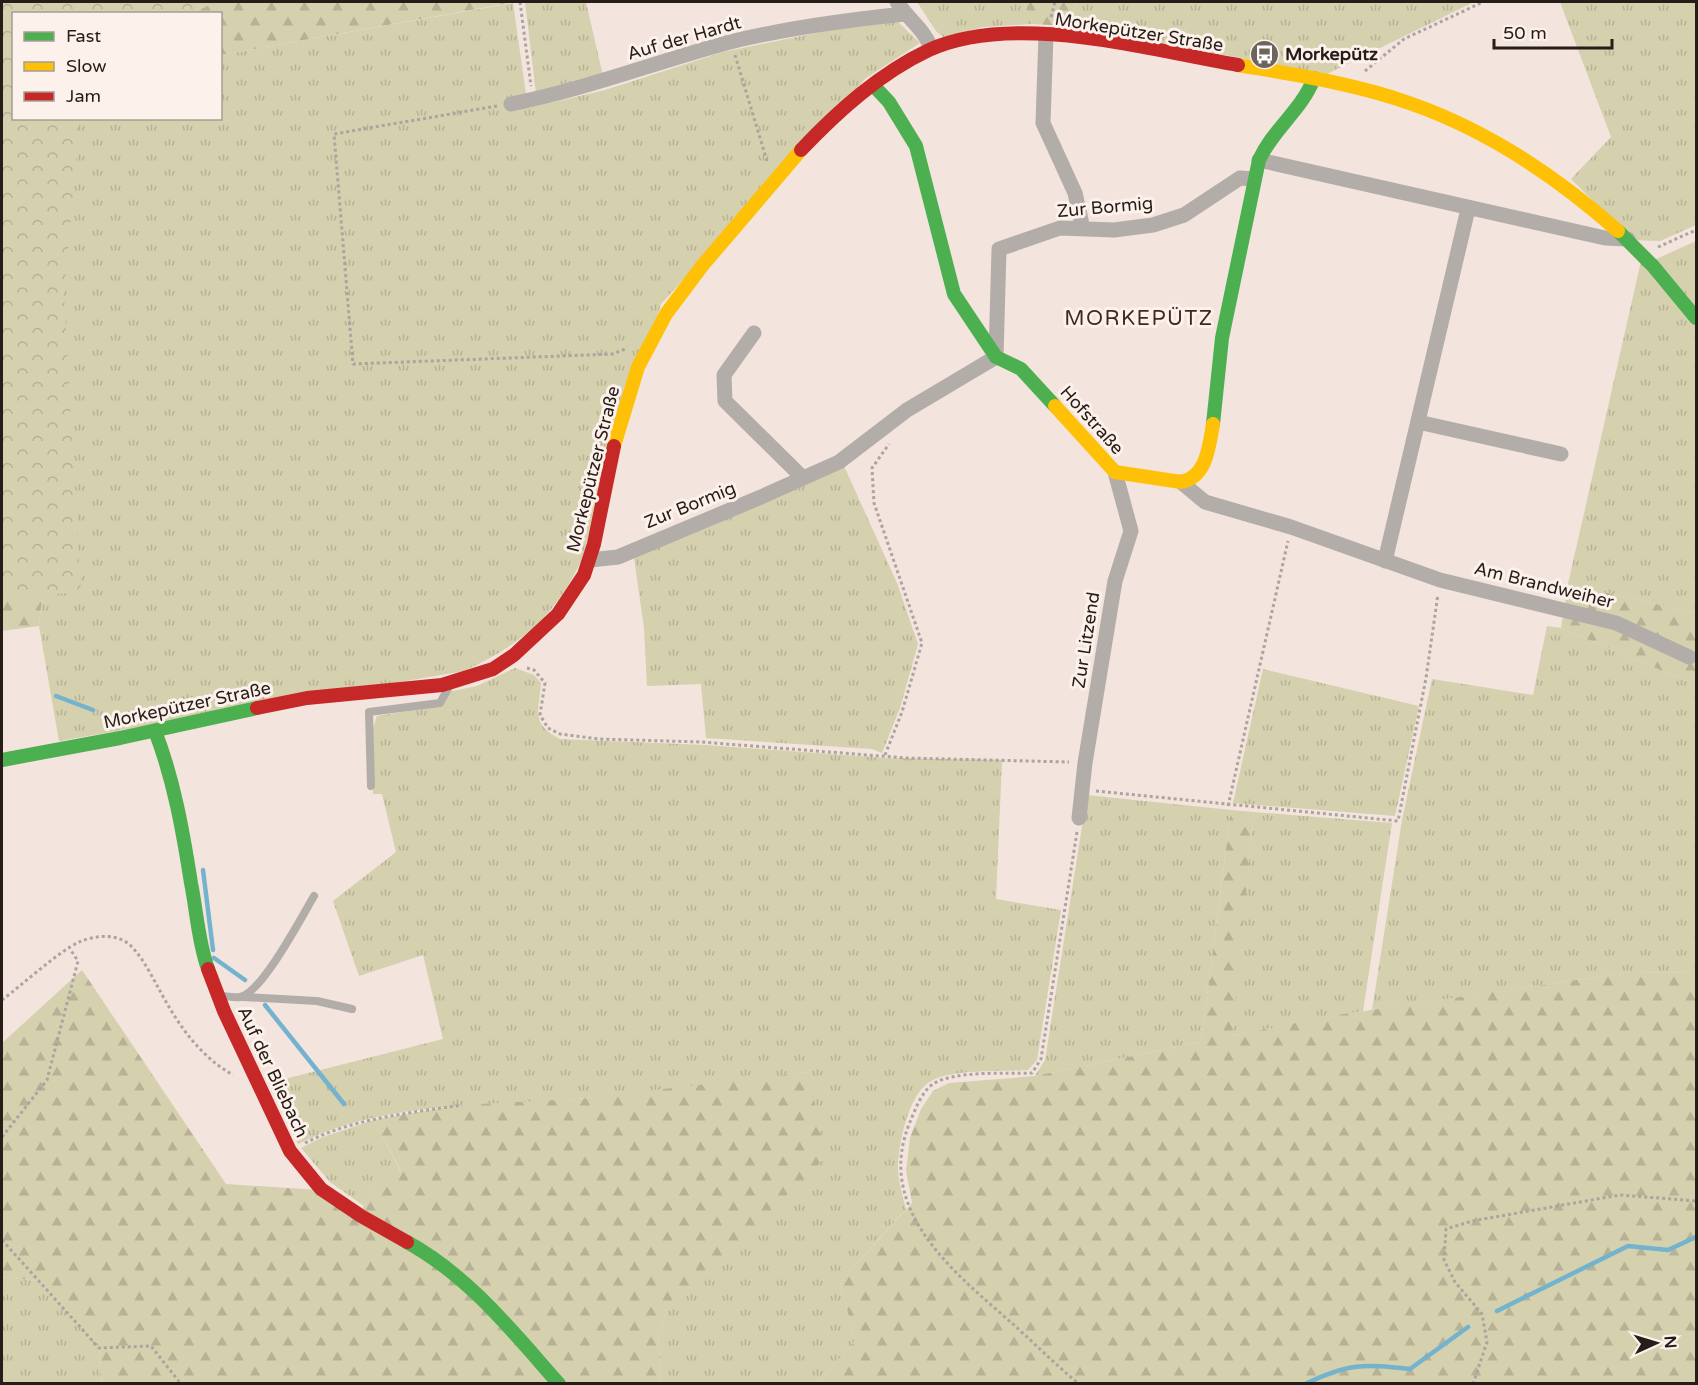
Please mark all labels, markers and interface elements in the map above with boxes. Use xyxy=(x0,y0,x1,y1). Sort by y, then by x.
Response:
street label: Morkepützer Straße xyxy=(1053,8,1225,56)
street label: Auf der Hardt xyxy=(625,11,744,65)
legend xyxy=(12,12,222,120)
scale bar xyxy=(1494,12,1612,50)
text: 50 m xyxy=(1503,22,1547,44)
text: Fast xyxy=(66,25,101,47)
bus stop icon: Morkepütz xyxy=(1248,38,1280,70)
place label: Morkepütz xyxy=(1285,43,1378,65)
text: Slow xyxy=(66,55,107,77)
text: Jam xyxy=(66,85,101,107)
street label: Zur Bormig xyxy=(1056,192,1154,222)
district label: MORKEPÜTZ xyxy=(1064,306,1214,331)
street label: Hofstraße xyxy=(1056,381,1128,459)
street label: Morkepützer Straße xyxy=(562,384,624,554)
street label: Zur Bormig xyxy=(641,477,739,533)
street label: Am Brandweiher xyxy=(1472,557,1616,613)
street label: Zur Litzend xyxy=(1068,590,1104,690)
street label: Morkepützer Straße xyxy=(101,677,273,733)
street label: Auf der Bliebach xyxy=(233,1003,313,1141)
north arrow xyxy=(1626,1313,1686,1373)
text: N xyxy=(1660,1335,1680,1349)

